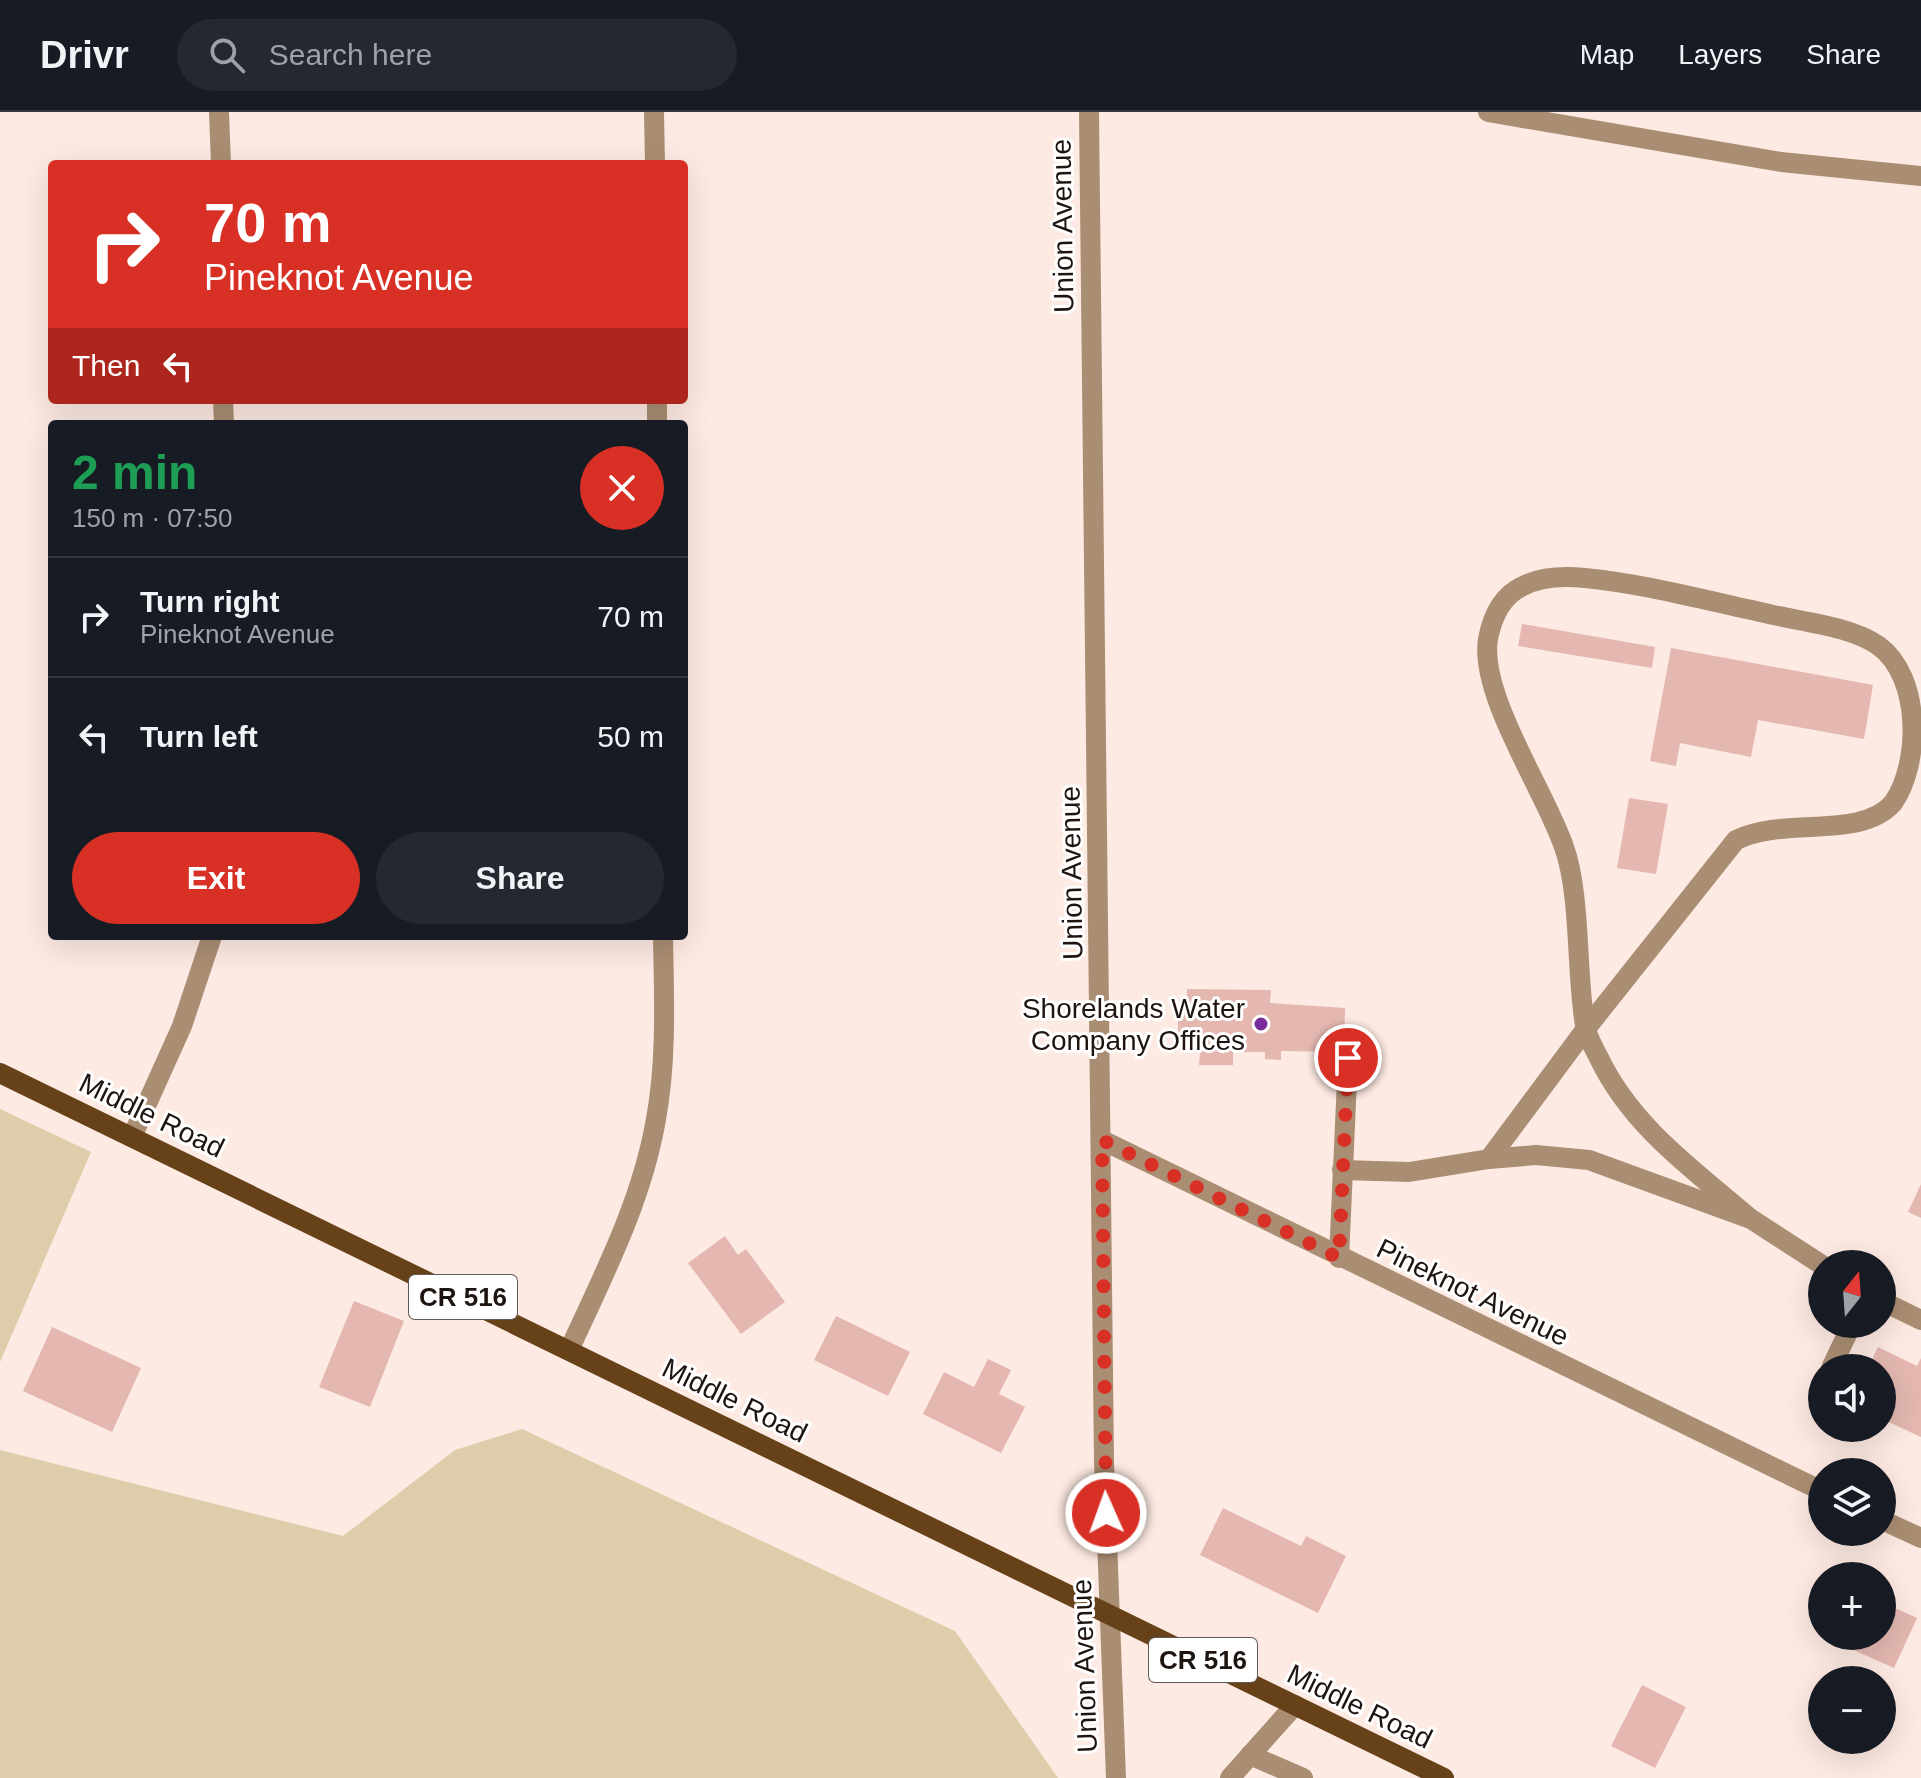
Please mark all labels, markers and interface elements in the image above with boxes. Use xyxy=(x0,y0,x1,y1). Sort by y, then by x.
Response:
search box xyxy=(177,19,737,91)
icon: search xyxy=(205,33,249,77)
text: Drivr xyxy=(40,34,129,76)
text: Search here xyxy=(269,38,432,71)
text: Map xyxy=(1580,39,1634,70)
text: Layers xyxy=(1678,39,1762,70)
text: Share xyxy=(1806,39,1881,70)
street label: Union Avenue xyxy=(1045,139,1080,313)
text: 70 m xyxy=(204,191,332,254)
icon: right xyxy=(72,192,176,296)
text: Pineknot Avenue xyxy=(204,257,474,298)
icon: left xyxy=(156,344,200,388)
text: Then xyxy=(72,349,140,382)
text: 2 min xyxy=(72,446,197,499)
button: close xyxy=(580,446,664,530)
text: 150 m · 07:50 xyxy=(72,503,232,533)
text: Turn right xyxy=(140,585,279,618)
icon: right xyxy=(72,595,116,639)
text: 70 m xyxy=(597,600,664,633)
text: Pineknot Avenue xyxy=(140,619,335,649)
icon: left xyxy=(72,715,116,759)
text: Turn left xyxy=(140,720,258,753)
text: 50 m xyxy=(597,720,664,753)
street label: Union Avenue xyxy=(1054,786,1089,960)
button: Exit xyxy=(72,832,360,924)
button: Share xyxy=(376,832,664,924)
place label: Shorelands Water Company Offices xyxy=(1022,993,1245,1056)
marker: Shorelands Water Company Offices xyxy=(1252,1015,1270,1033)
pin xyxy=(1314,1024,1382,1092)
icon: arrive xyxy=(1326,1036,1370,1080)
street label: Middle Road xyxy=(74,1067,229,1164)
street label: Pineknot Avenue xyxy=(1372,1233,1574,1352)
north arrow xyxy=(1808,1250,1896,1338)
map controls xyxy=(1808,1250,1896,1754)
road number: CR 516 xyxy=(409,1275,517,1319)
street label: Middle Road xyxy=(657,1352,812,1449)
button: sound xyxy=(1808,1354,1896,1442)
button: layers xyxy=(1808,1458,1896,1546)
position arrow xyxy=(1064,1471,1148,1555)
button: + xyxy=(1808,1562,1896,1650)
street label: Union Avenue xyxy=(1066,1579,1103,1753)
road number: CR 516 xyxy=(1149,1638,1257,1682)
street label: Middle Road xyxy=(1282,1658,1437,1755)
button: − xyxy=(1808,1666,1896,1754)

